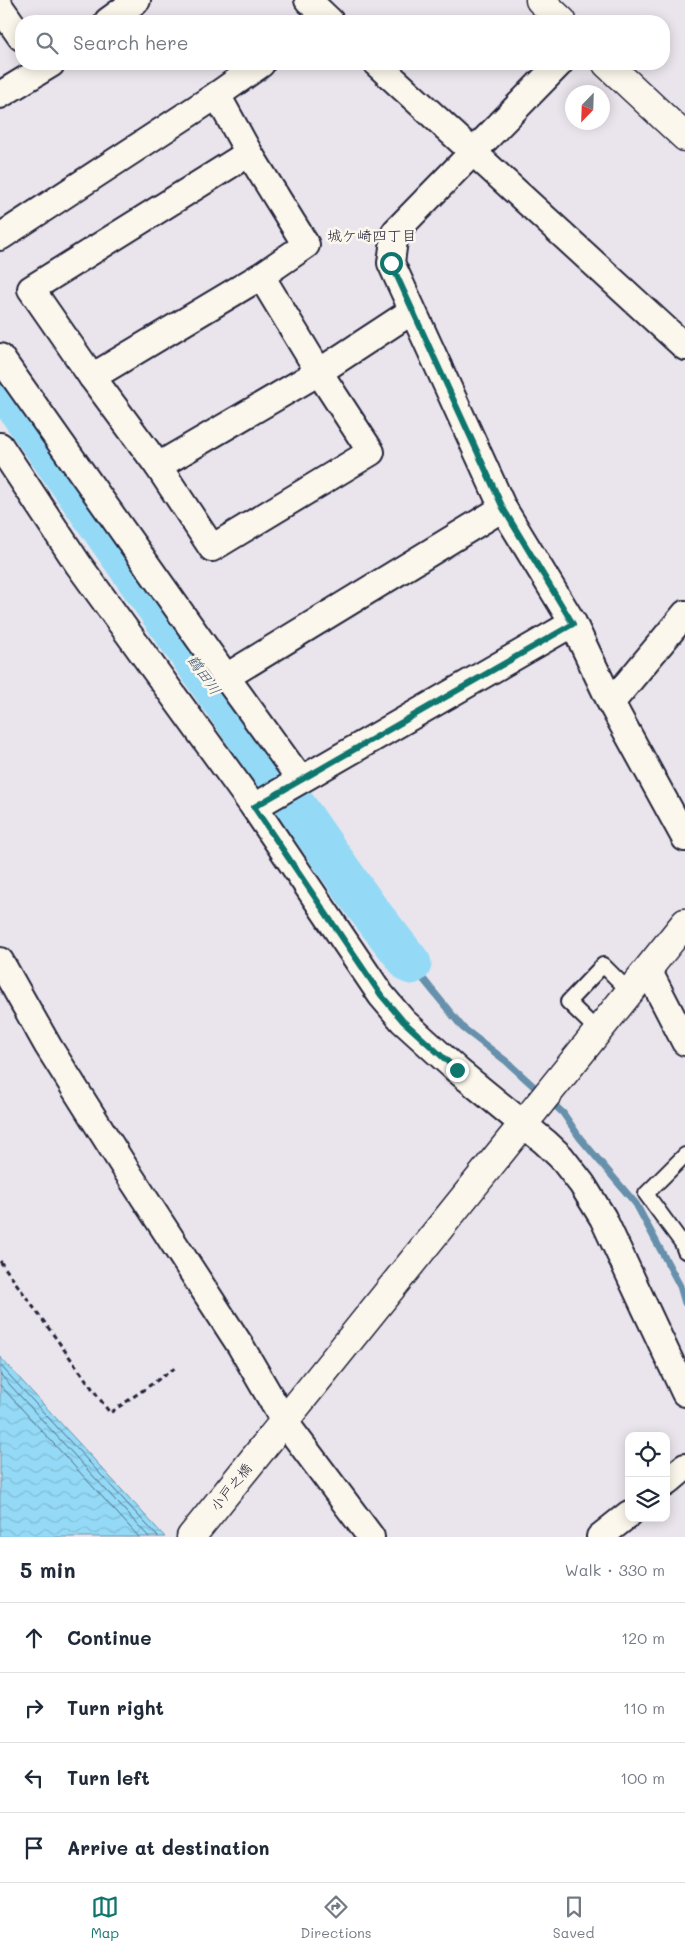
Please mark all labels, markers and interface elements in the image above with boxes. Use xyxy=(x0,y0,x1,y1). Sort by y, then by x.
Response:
search box xyxy=(15,15,670,70)
icon: search xyxy=(33,29,61,57)
text: Search here xyxy=(73,30,189,55)
north arrow xyxy=(565,85,610,130)
district label: 城ケ崎四丁目 xyxy=(327,225,417,245)
route start xyxy=(380,252,403,275)
water label: 鶴田川 xyxy=(184,650,226,699)
route end xyxy=(446,1059,469,1082)
map controls xyxy=(625,1432,670,1522)
button: locate xyxy=(625,1432,670,1477)
street label: 小戸之橋 xyxy=(206,1459,256,1514)
button: layers xyxy=(625,1477,670,1522)
text: 5 min xyxy=(20,1556,76,1583)
text: Walk · 330 m xyxy=(565,1559,665,1580)
icon: ahead xyxy=(20,1624,48,1652)
text: Continue xyxy=(67,1625,152,1650)
text: 120 m xyxy=(621,1627,665,1648)
icon: right xyxy=(20,1694,48,1722)
text: Turn right xyxy=(67,1695,164,1720)
text: 110 m xyxy=(623,1697,665,1718)
icon: left xyxy=(20,1764,48,1792)
text: Turn left xyxy=(67,1765,150,1790)
text: 100 m xyxy=(620,1767,665,1788)
icon: arrive xyxy=(20,1834,48,1862)
text: Arrive at destination xyxy=(67,1835,270,1860)
tab: Map xyxy=(91,1893,119,1942)
tab: Directions xyxy=(300,1893,372,1942)
tab: Saved xyxy=(553,1893,594,1942)

